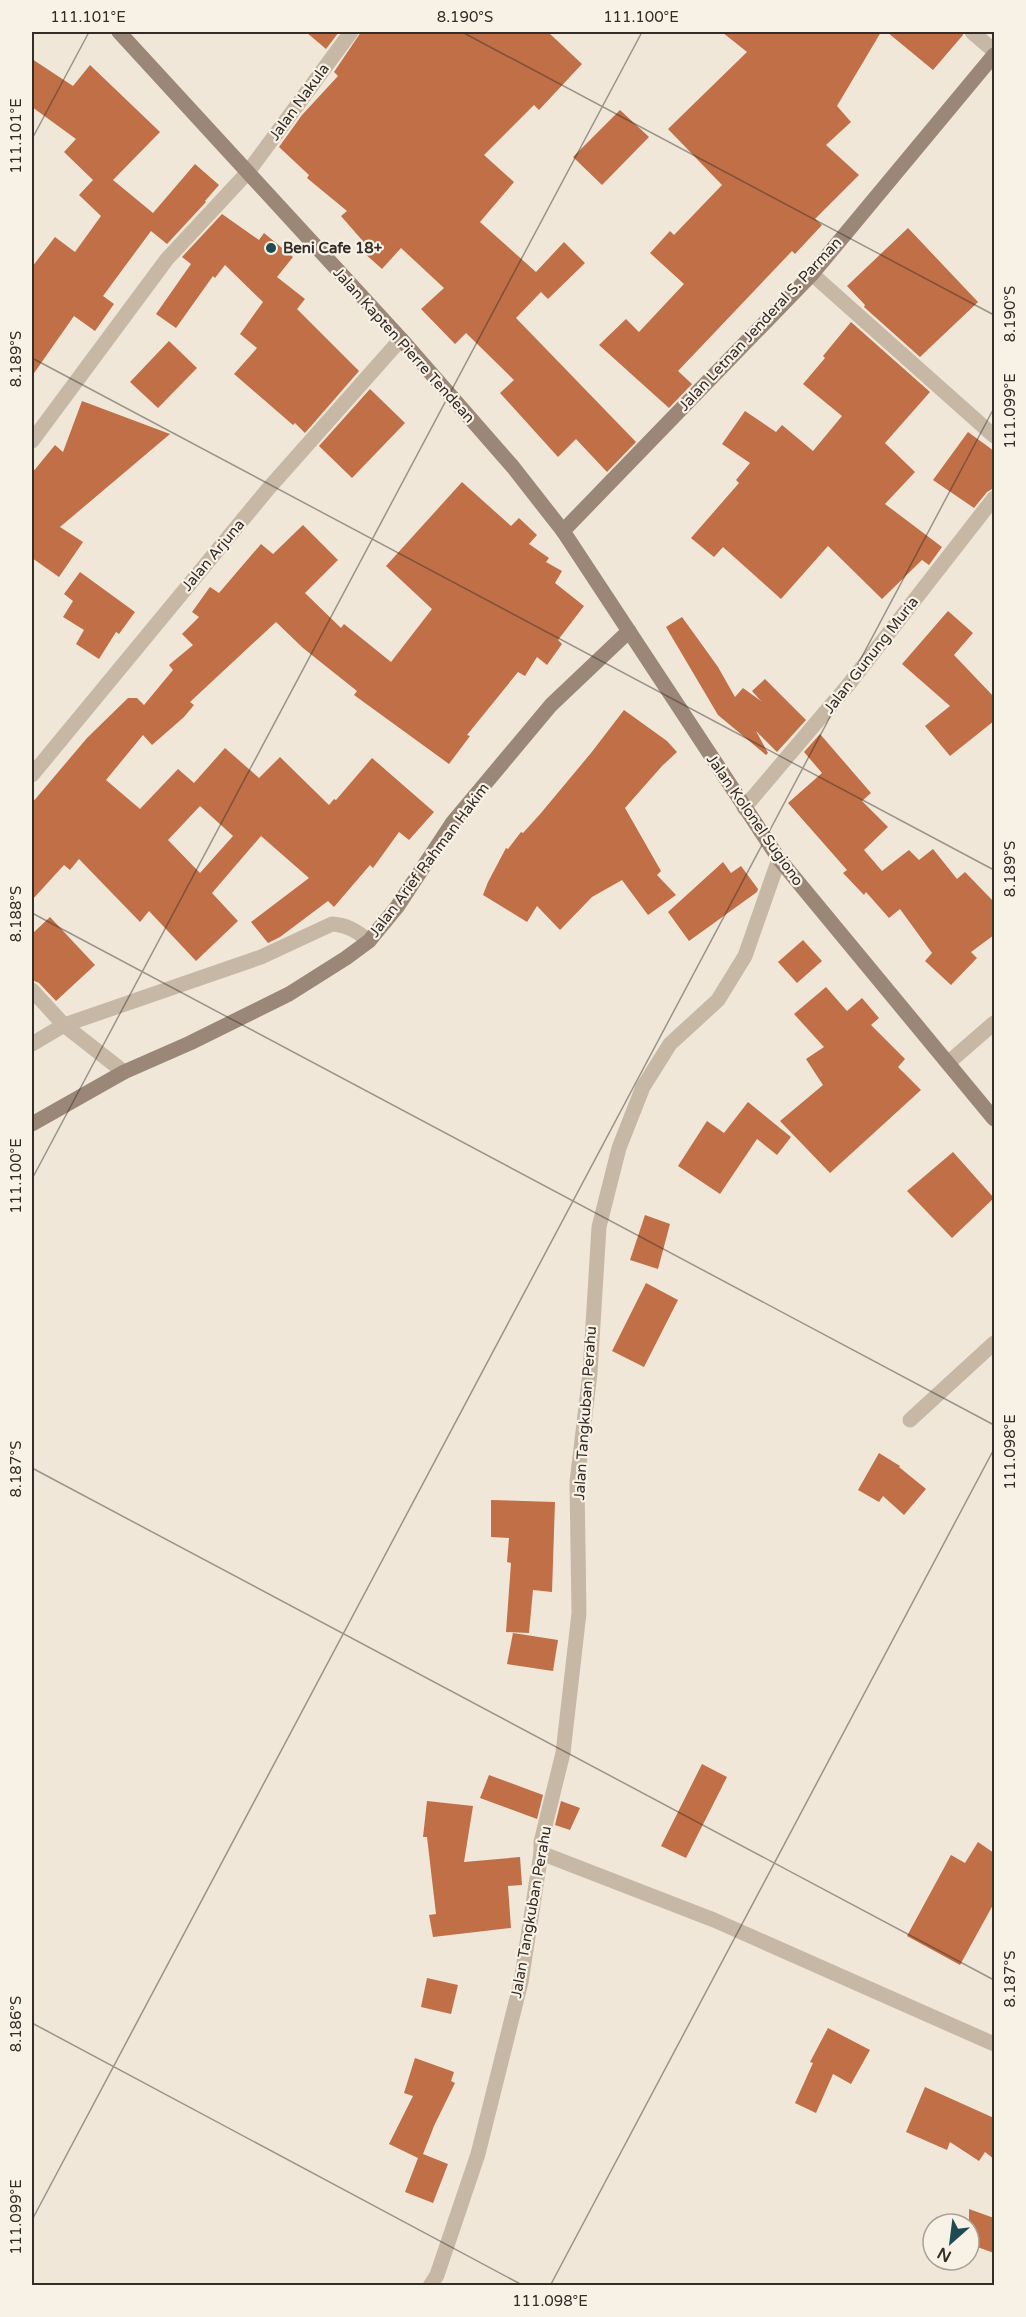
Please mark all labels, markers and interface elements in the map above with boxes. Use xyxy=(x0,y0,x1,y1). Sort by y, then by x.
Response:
text: 111.101°E xyxy=(50,8,126,26)
text: 8.190°S xyxy=(437,8,493,26)
text: 111.100°E xyxy=(603,8,679,26)
street label: Jalan Nakula xyxy=(265,60,333,144)
text: 111.101°E xyxy=(7,98,25,174)
street label: Jalan Letnan Jenderal S. Parman xyxy=(675,233,845,415)
place label: Beni Cafe 18+ xyxy=(283,239,383,257)
marker: Beni Cafe 18+ xyxy=(264,241,278,255)
street label: Jalan Kapten Pierre Tendean xyxy=(329,264,479,426)
text: 8.190°S xyxy=(1001,286,1019,342)
text: 8.189°S xyxy=(7,331,25,387)
text: 111.099°E xyxy=(1001,373,1019,449)
street label: Jalan Arjuna xyxy=(178,516,248,594)
street label: Jalan Gunung Muria xyxy=(820,593,922,717)
street label: Jalan Kolonel Sugiono xyxy=(703,751,807,889)
street label: Jalan Arief Rahman Hakim xyxy=(365,779,493,941)
text: 8.189°S xyxy=(1001,841,1019,897)
text: 8.188°S xyxy=(7,886,25,942)
text: 111.100°E xyxy=(7,1138,25,1214)
street label: Jalan Tangkuban Perahu xyxy=(570,1325,600,1501)
text: 111.098°E xyxy=(1001,1414,1019,1490)
text: 8.187°S xyxy=(7,1441,25,1497)
street label: Jalan Tangkuban Perahu xyxy=(507,1824,555,2000)
text: 8.187°S xyxy=(1001,1951,1019,2007)
text: 8.186°S xyxy=(7,1996,25,2052)
text: 111.099°E xyxy=(7,2179,25,2255)
north arrow xyxy=(921,2212,981,2272)
text: N xyxy=(934,2243,955,2266)
text: 111.098°E xyxy=(512,2292,588,2310)

